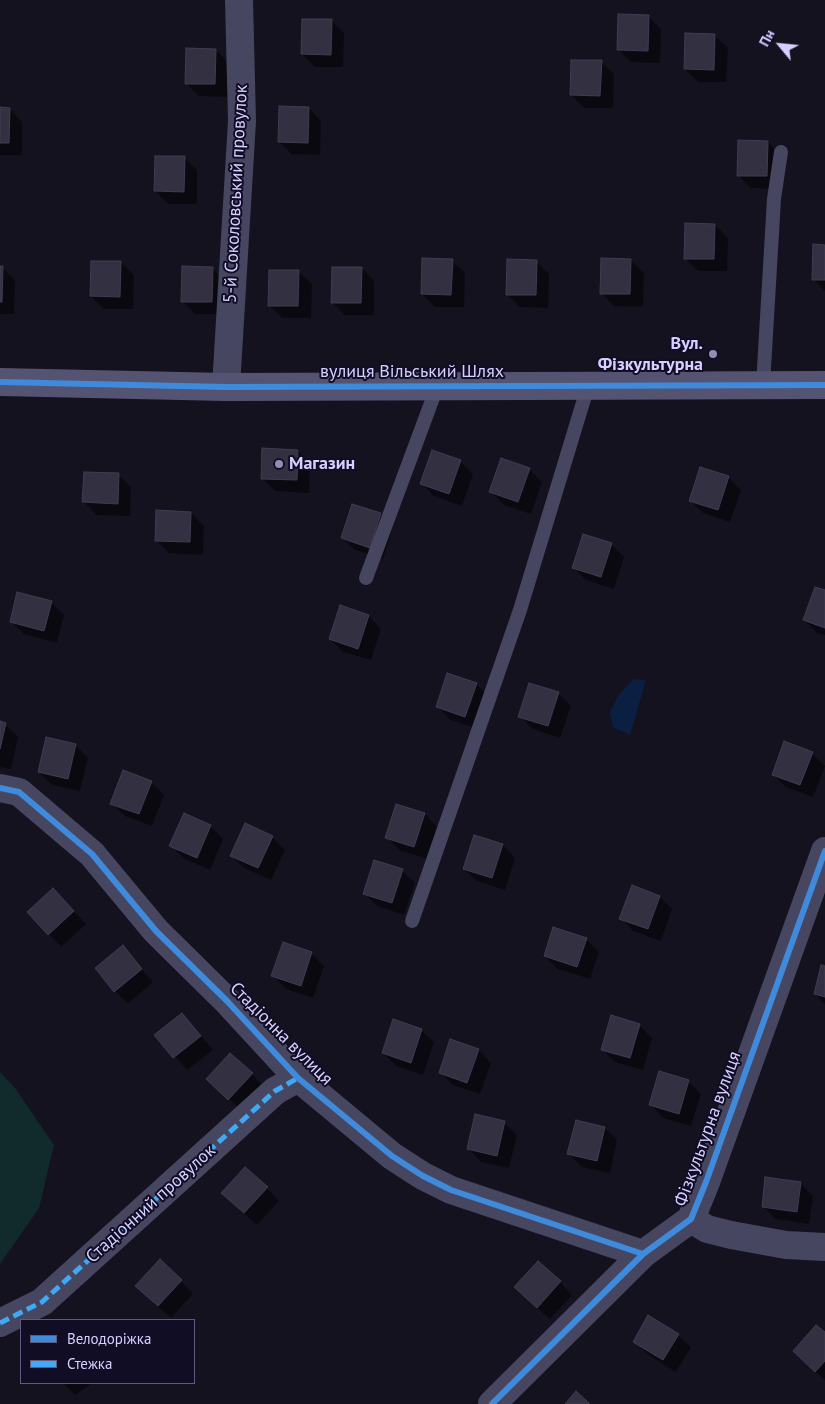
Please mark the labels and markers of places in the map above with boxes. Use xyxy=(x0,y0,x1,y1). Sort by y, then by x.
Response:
place label: Вул. Фізкультурна xyxy=(598,333,703,376)
marker: Вул. Фізкультурна xyxy=(707,348,719,360)
place label: Магазин xyxy=(289,453,355,475)
marker: Магазин xyxy=(273,458,285,470)

